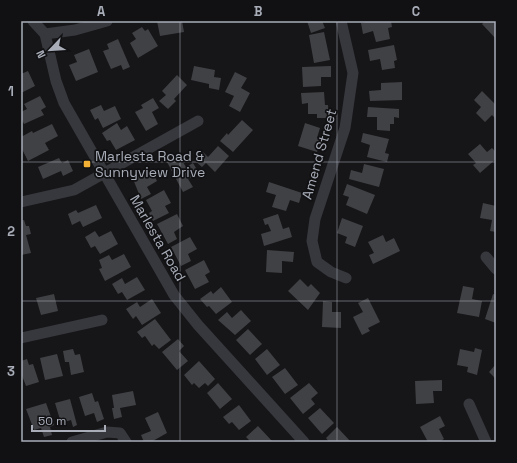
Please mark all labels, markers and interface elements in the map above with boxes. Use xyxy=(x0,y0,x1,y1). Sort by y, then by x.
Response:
text: A xyxy=(97,3,106,20)
text: B xyxy=(254,3,263,20)
text: C xyxy=(412,3,420,20)
north arrow xyxy=(30,30,70,70)
text: N xyxy=(33,48,49,61)
text: 1 xyxy=(8,83,14,100)
street label: Amend Street xyxy=(298,107,340,201)
place label: Marlesta Road & Sunnyview Drive xyxy=(95,147,205,181)
marker: Marlesta Road & Sunnyview Drive xyxy=(82,159,92,169)
street label: Marlesta Road xyxy=(126,192,190,284)
text: 2 xyxy=(7,223,15,240)
text: 3 xyxy=(7,363,15,380)
scale bar xyxy=(32,407,105,433)
text: 50 m xyxy=(38,413,66,429)

